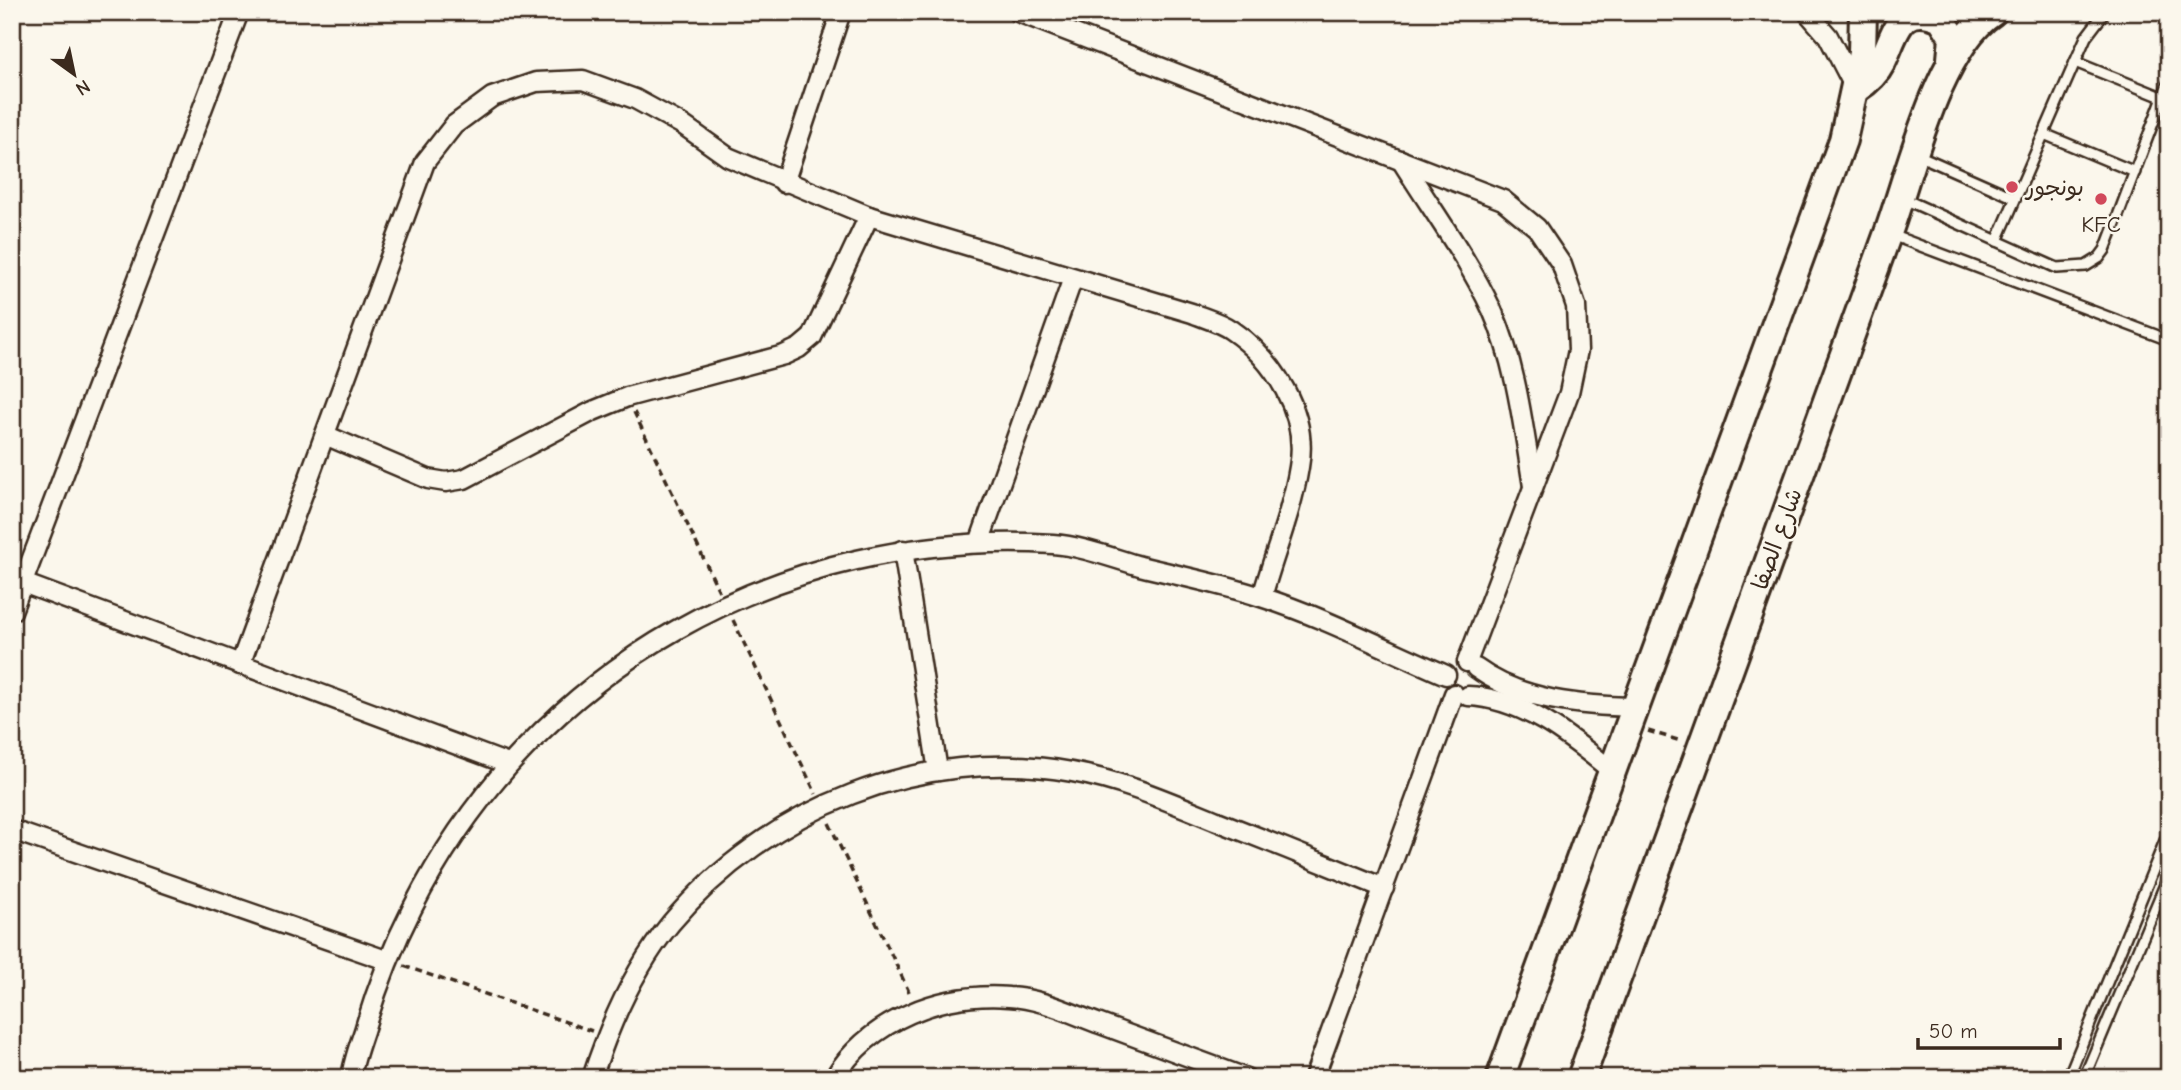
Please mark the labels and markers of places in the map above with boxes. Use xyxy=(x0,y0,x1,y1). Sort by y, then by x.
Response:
place label: بونجور xyxy=(2024,174,2084,201)
marker: بونجور xyxy=(2004,179,2020,195)
marker: KFC xyxy=(2093,191,2109,207)
place label: KFC xyxy=(2081,211,2121,238)

